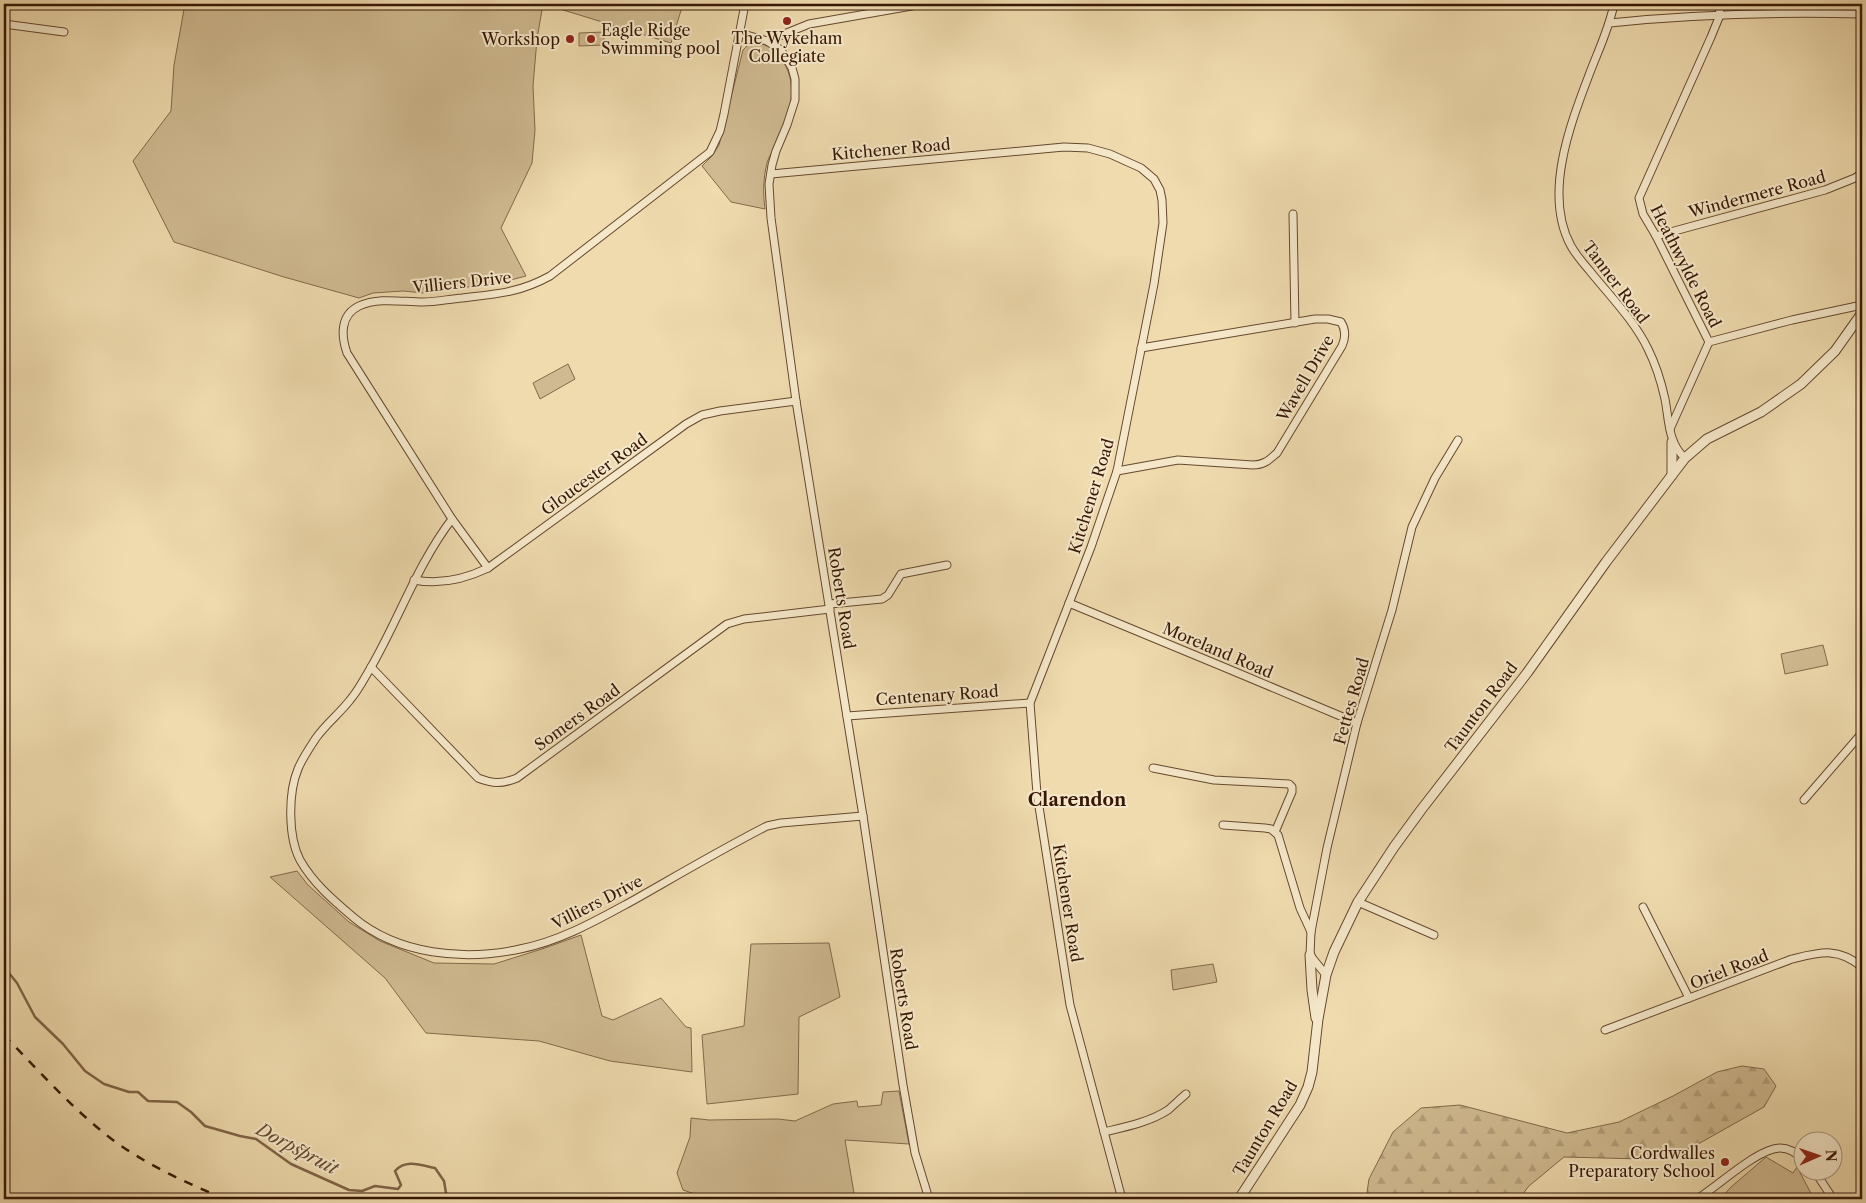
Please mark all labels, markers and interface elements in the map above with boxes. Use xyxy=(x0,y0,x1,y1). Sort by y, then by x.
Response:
marker: The Wykeham Collegiate xyxy=(781,15,793,27)
place label: Eagle Ridge Swimming pool xyxy=(601,20,720,58)
place label: The Wykeham Collegiate xyxy=(731,28,843,66)
place label: Workshop xyxy=(480,29,560,49)
marker: Workshop xyxy=(564,33,576,45)
marker: Eagle Ridge Swimming pool xyxy=(585,33,597,45)
street label: Kitchener Road xyxy=(831,134,952,164)
street label: Windermere Road xyxy=(1685,166,1828,222)
street label: Heathwylde Road xyxy=(1646,201,1726,331)
street label: Tanner Road xyxy=(1578,237,1654,327)
street label: Villiers Drive xyxy=(411,267,512,297)
street label: Wavell Drive xyxy=(1272,331,1338,426)
street label: Gloucester Road xyxy=(537,429,651,519)
street label: Kitchener Road xyxy=(1064,436,1118,556)
street label: Roberts Road xyxy=(824,545,860,651)
street label: Moreland Road xyxy=(1160,618,1276,682)
street label: Fettes Road xyxy=(1329,655,1373,747)
street label: Taunton Road xyxy=(1440,658,1522,756)
street label: Somers Road xyxy=(530,679,624,755)
street label: Centenary Road xyxy=(875,681,999,709)
district label: Clarendon xyxy=(1028,789,1127,811)
street label: Kitchener Road xyxy=(1049,842,1087,964)
street label: Villiers Drive xyxy=(547,871,646,934)
street label: Oriel Road xyxy=(1687,945,1771,993)
street label: Roberts Road xyxy=(886,946,922,1052)
street label: Taunton Road xyxy=(1229,1076,1302,1179)
water label: Dorpspruit xyxy=(251,1117,343,1180)
north arrow xyxy=(1794,1130,1844,1180)
place label: Cordwalles Preparatory School xyxy=(1568,1143,1715,1181)
text: N xyxy=(1822,1149,1840,1162)
marker: Cordwalles Preparatory School xyxy=(1719,1156,1731,1168)

